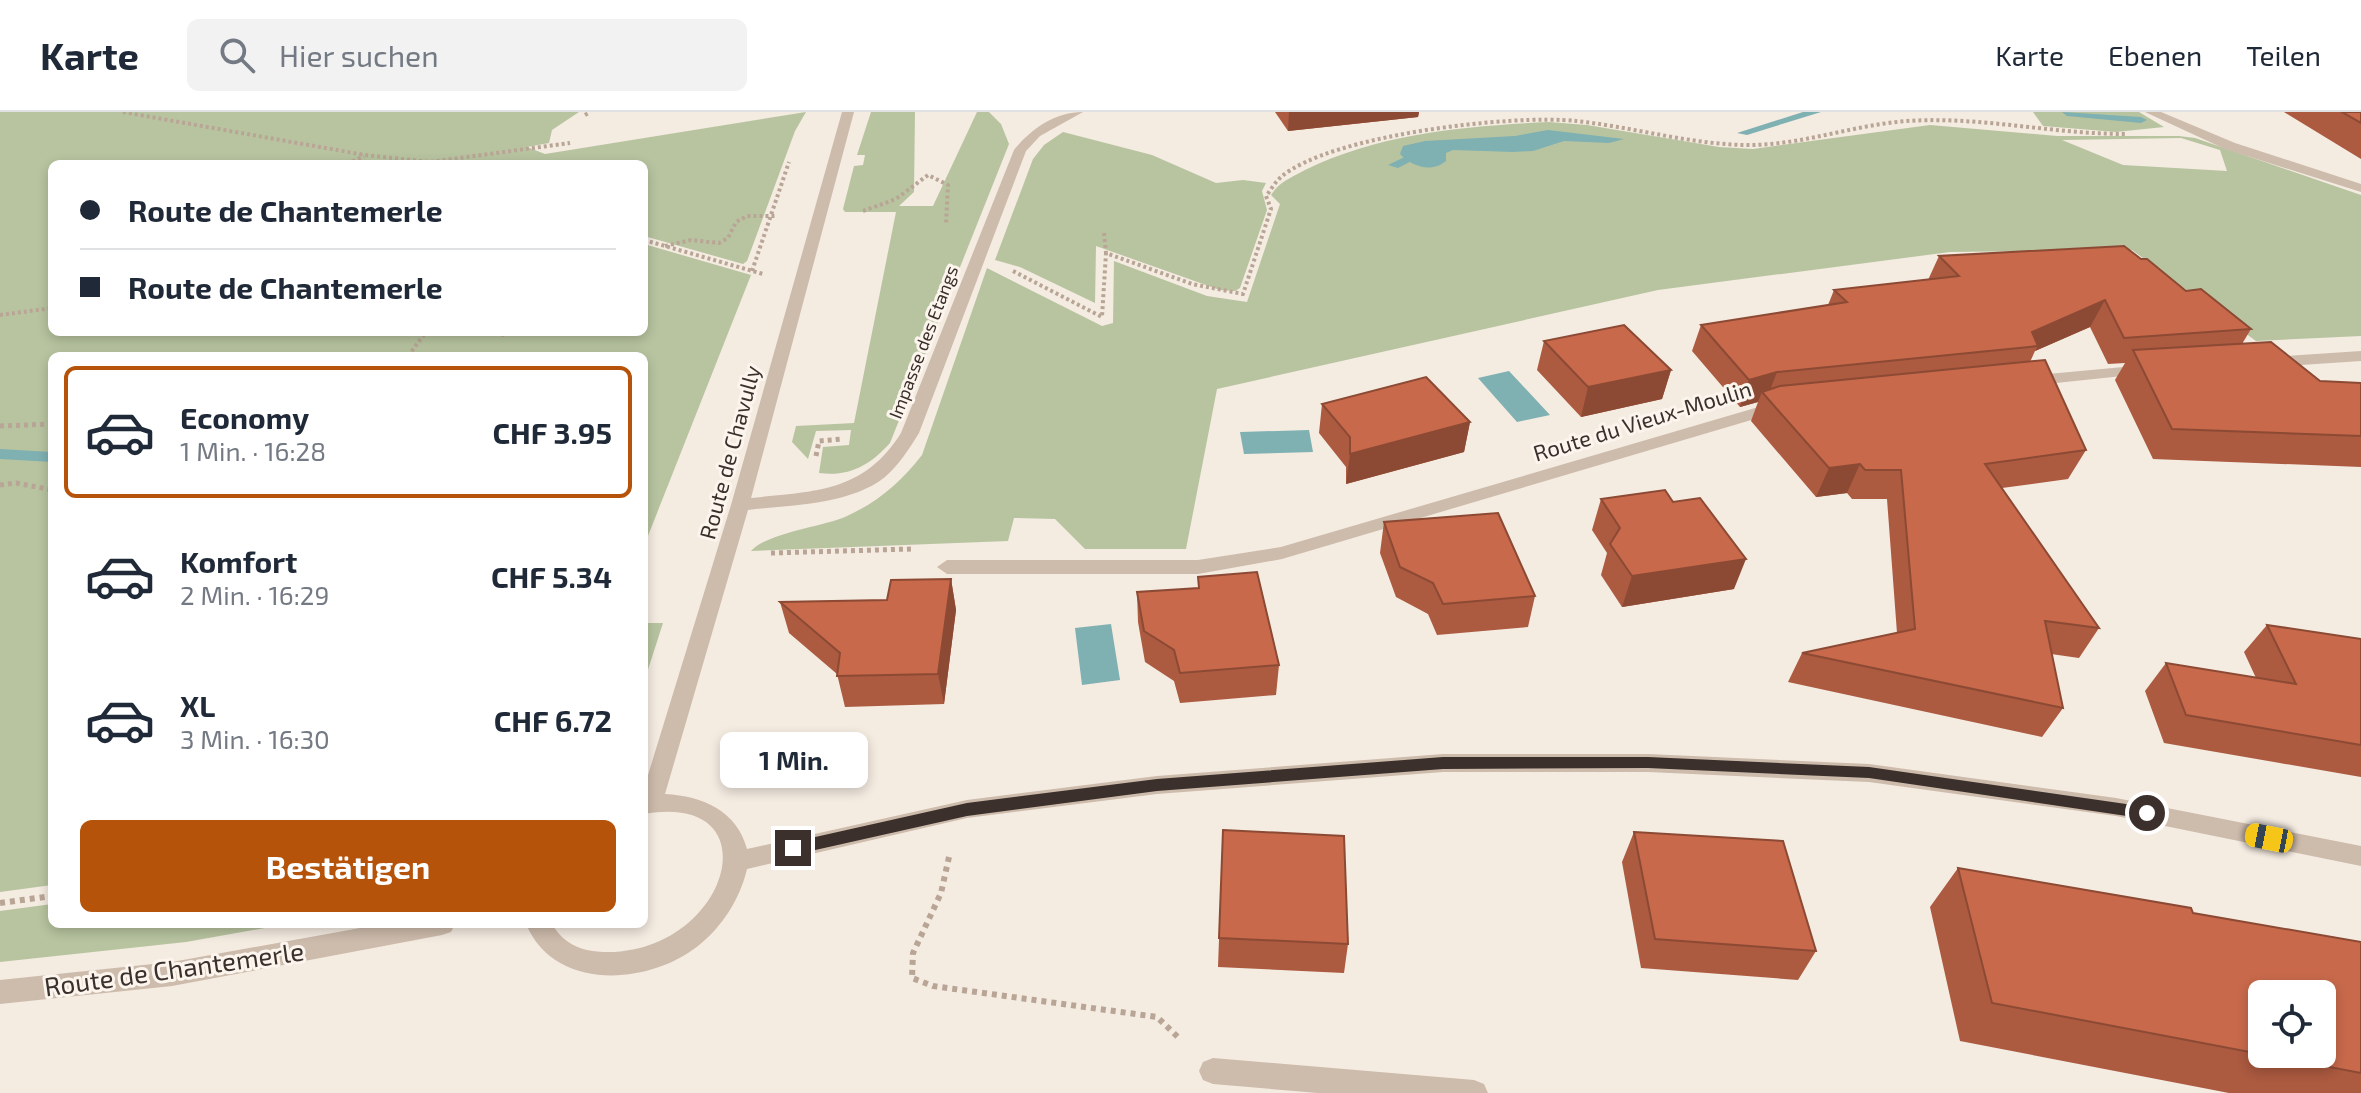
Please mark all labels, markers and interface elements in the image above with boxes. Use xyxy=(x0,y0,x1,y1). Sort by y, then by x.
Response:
search box xyxy=(187,19,747,91)
text: Karte xyxy=(40,32,139,78)
icon: search xyxy=(215,33,259,77)
text: Hier suchen xyxy=(279,37,439,73)
text: Karte xyxy=(1995,38,2064,72)
text: Ebenen xyxy=(2108,38,2202,72)
text: Teilen xyxy=(2246,38,2321,72)
text: Route de Chantemerle xyxy=(128,192,443,228)
street label: Impasse des Etangs xyxy=(884,262,962,422)
text: Route de Chantemerle xyxy=(128,269,443,305)
street label: Route de Chavully xyxy=(693,362,765,542)
street label: Route du Vieux-Moulin xyxy=(1530,374,1754,466)
icon: car xyxy=(84,396,156,468)
text: Economy xyxy=(180,399,309,435)
text: CHF 3.95 xyxy=(492,414,612,450)
text: 1 Min. · 16:28 xyxy=(180,435,326,466)
icon: car xyxy=(84,540,156,612)
text: Komfort xyxy=(180,543,297,579)
text: CHF 5.34 xyxy=(491,558,612,594)
text: 2 Min. · 16:29 xyxy=(180,579,329,610)
icon: car xyxy=(84,684,156,756)
text: XL xyxy=(180,687,215,723)
text: CHF 6.72 xyxy=(494,702,612,738)
text: 3 Min. · 16:30 xyxy=(180,723,330,754)
callout: 1 Min. xyxy=(719,732,867,788)
text: 1 Min. xyxy=(759,744,829,775)
route start xyxy=(2129,795,2165,831)
button: Bestätigen xyxy=(80,820,616,912)
car xyxy=(2243,822,2295,854)
route end xyxy=(775,830,811,866)
street label: Route de Chantemerle xyxy=(42,934,306,1002)
map controls xyxy=(2248,980,2336,1068)
button: locate xyxy=(2248,980,2336,1068)

